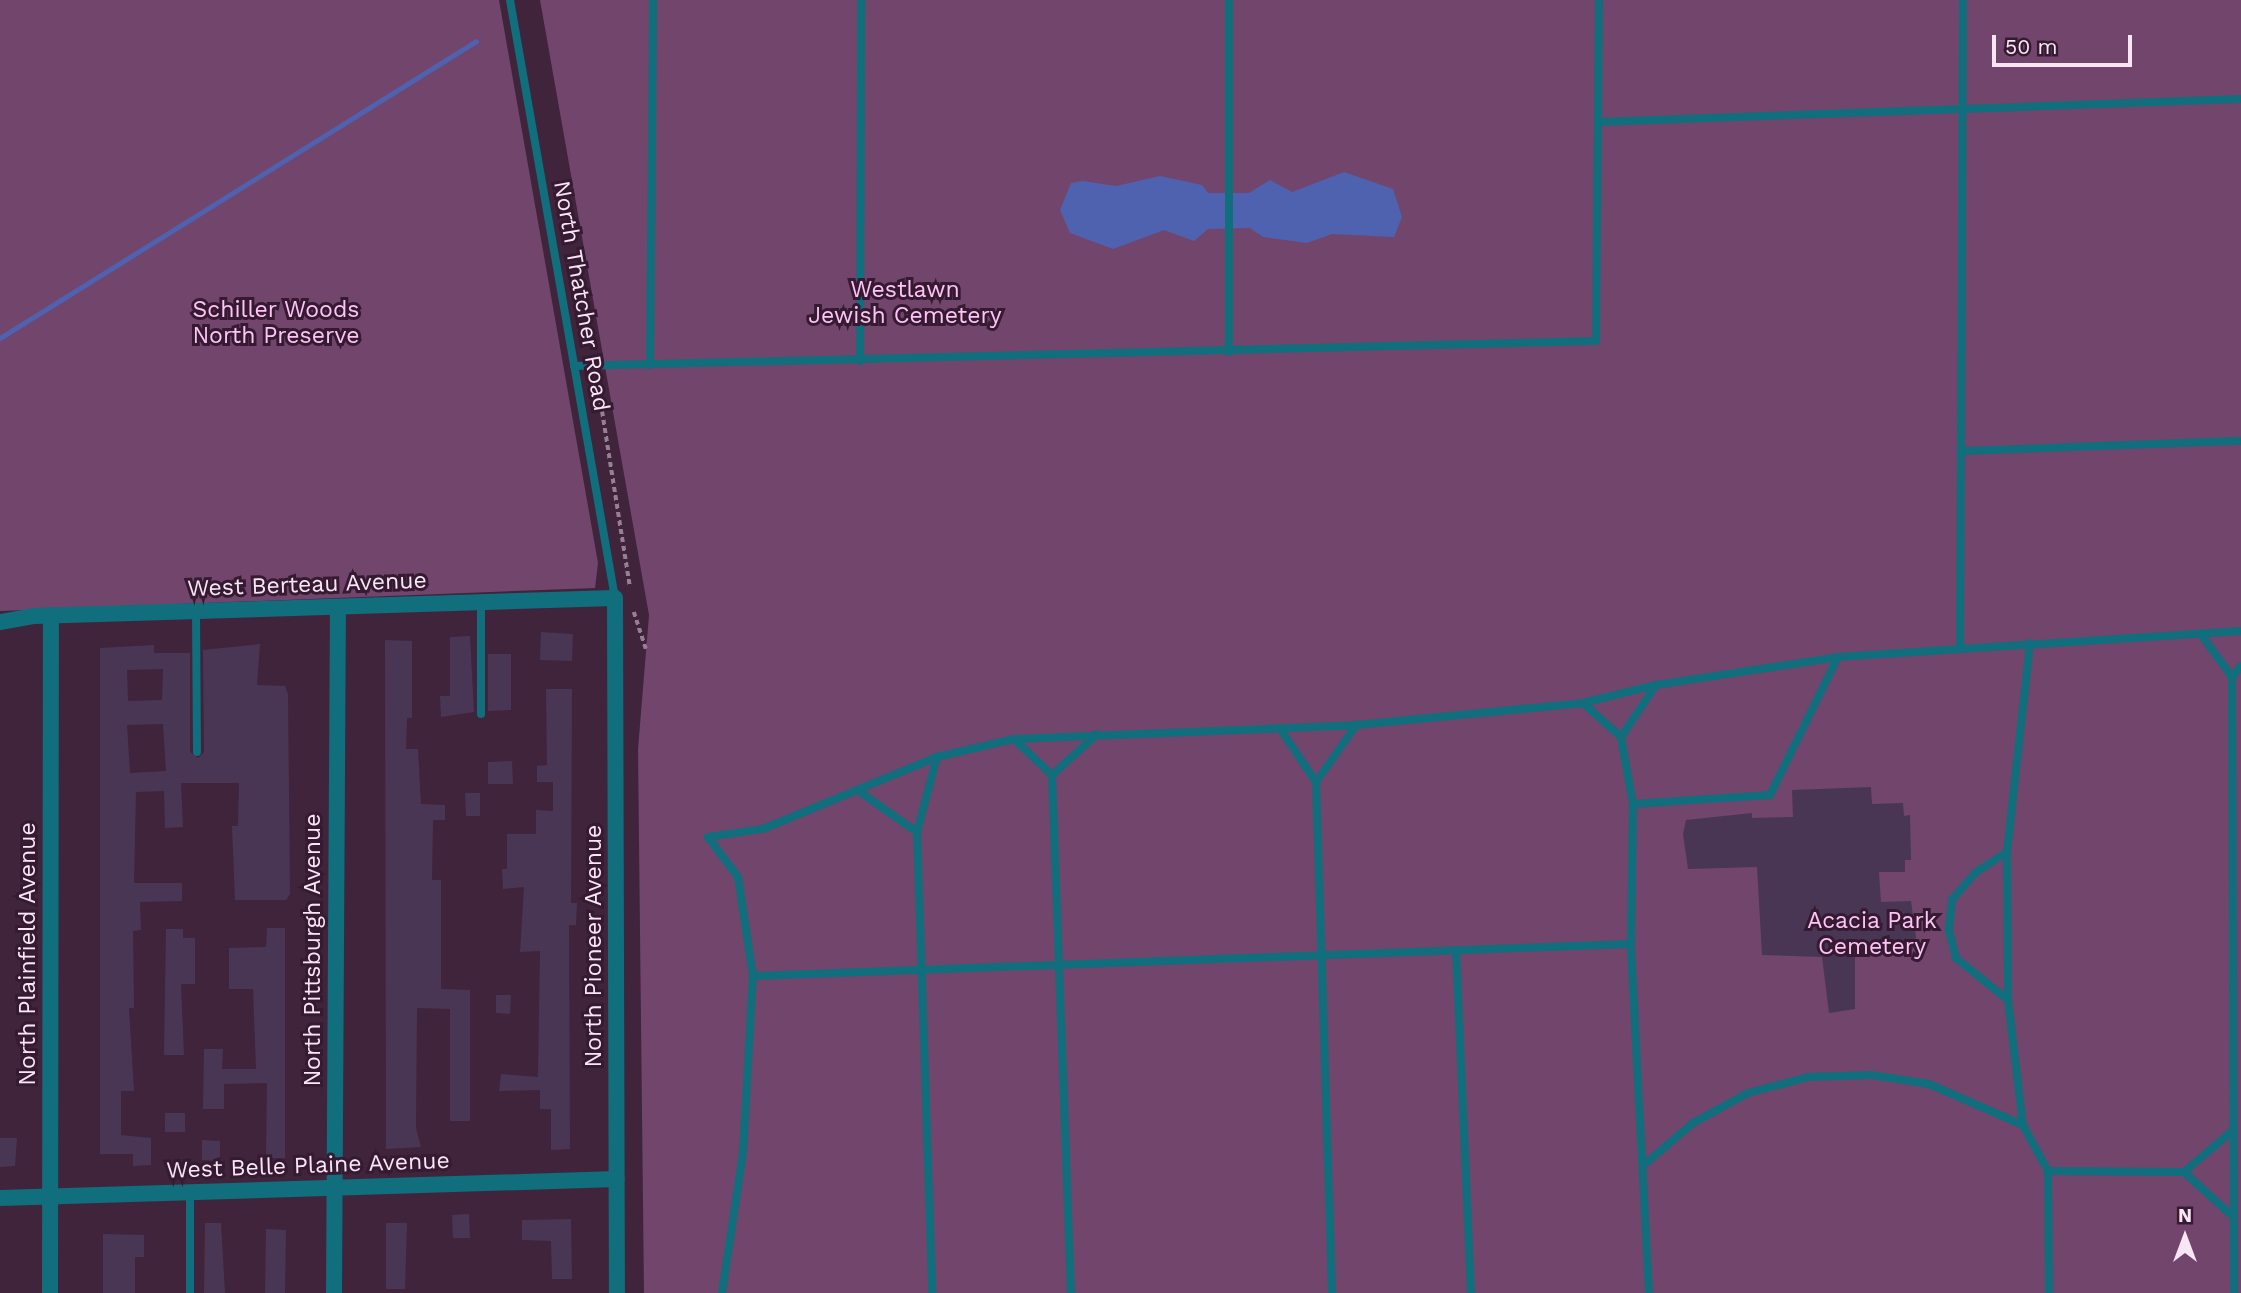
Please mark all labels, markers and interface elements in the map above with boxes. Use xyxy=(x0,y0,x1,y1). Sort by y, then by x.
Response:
scale bar xyxy=(1996,21,2136,65)
text: 50 m xyxy=(2005,34,2057,59)
street label: North Thatcher Road xyxy=(547,178,615,414)
park label: Westlawn Jewish Cemetery xyxy=(808,276,1002,330)
park label: Schiller Woods North Preserve xyxy=(192,296,360,350)
street label: West Berteau Avenue xyxy=(186,567,428,603)
street label: North Pittsburgh Avenue xyxy=(299,813,327,1087)
street label: North Plainfield Avenue xyxy=(14,822,42,1086)
street label: North Pioneer Avenue xyxy=(580,824,608,1068)
park label: Acacia Park Cemetery xyxy=(1807,907,1937,961)
street label: West Belle Plaine Avenue xyxy=(165,1147,451,1185)
north arrow xyxy=(2150,1202,2220,1272)
text: N xyxy=(2178,1204,2192,1227)

